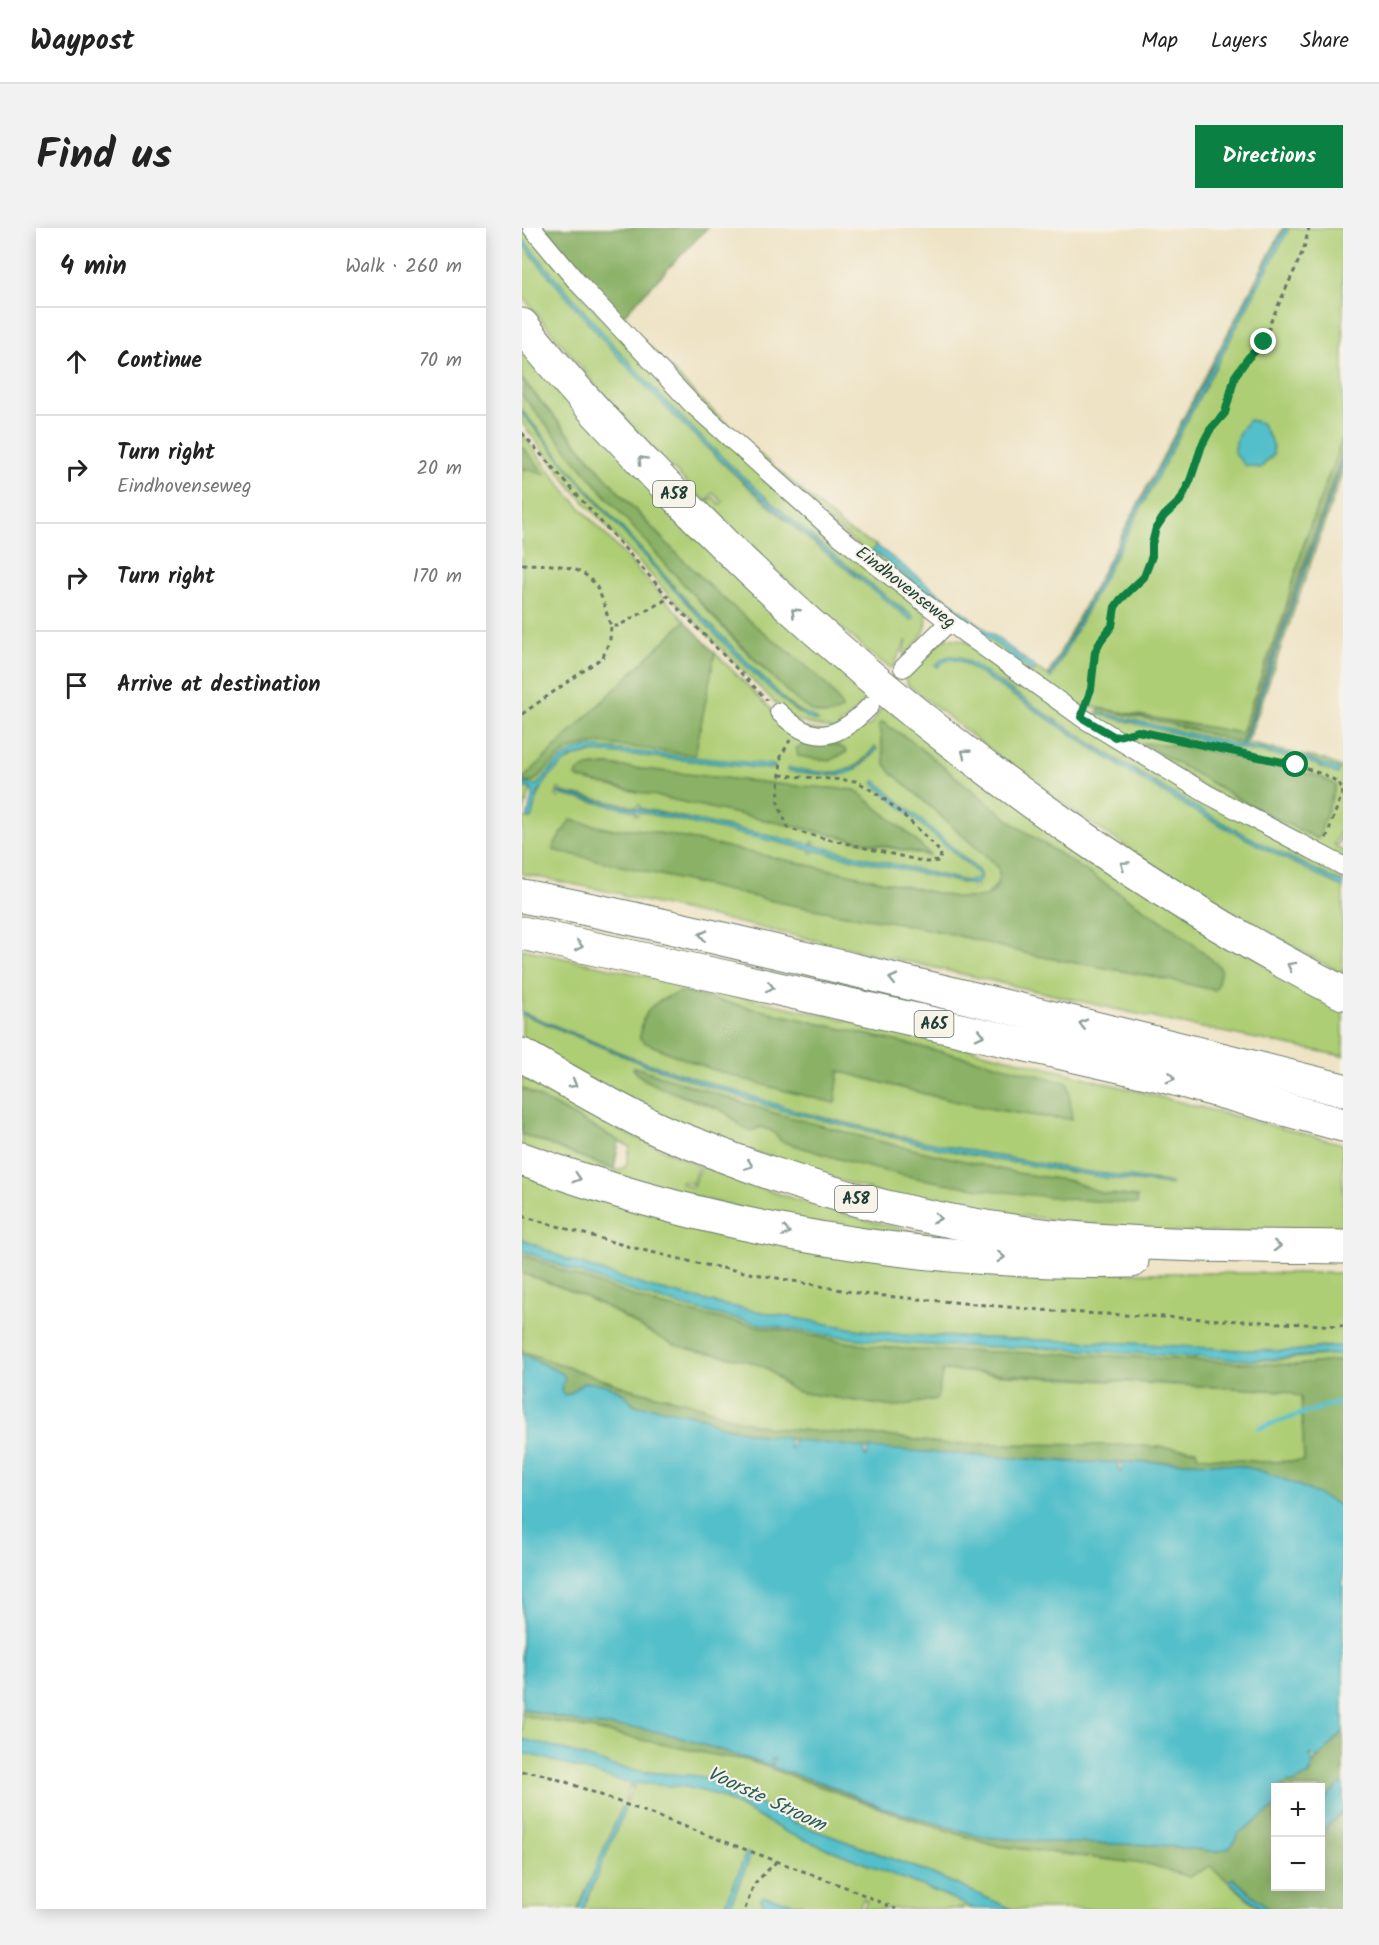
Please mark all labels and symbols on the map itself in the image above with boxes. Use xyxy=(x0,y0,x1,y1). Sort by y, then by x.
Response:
route end xyxy=(1250,328,1276,354)
one-way arrow xyxy=(638,457,649,468)
road number: A58 xyxy=(653,481,695,507)
street label: Eindhovenseweg xyxy=(848,539,962,637)
one-way arrow xyxy=(792,608,802,619)
one-way arrow xyxy=(961,749,972,760)
route start xyxy=(1282,751,1308,777)
one-way arrow xyxy=(1120,862,1131,873)
one-way arrow xyxy=(698,929,708,942)
one-way arrow xyxy=(574,938,584,951)
one-way arrow xyxy=(1287,961,1298,973)
one-way arrow xyxy=(888,974,898,987)
one-way arrow xyxy=(765,979,775,992)
road number: A65 xyxy=(914,1011,954,1037)
one-way arrow xyxy=(1078,1018,1088,1031)
one-way arrow xyxy=(975,1027,985,1040)
one-way arrow xyxy=(1165,1071,1175,1083)
one-way arrow xyxy=(566,1077,577,1088)
one-way arrow xyxy=(744,1158,754,1171)
one-way arrow xyxy=(571,1171,582,1184)
road number: A58 xyxy=(835,1186,877,1212)
one-way arrow xyxy=(932,1211,942,1224)
one-way arrow xyxy=(781,1225,791,1238)
one-way arrow xyxy=(1272,1240,1281,1252)
one-way arrow xyxy=(996,1251,1005,1264)
water label: Voorste Stroom xyxy=(701,1759,833,1842)

